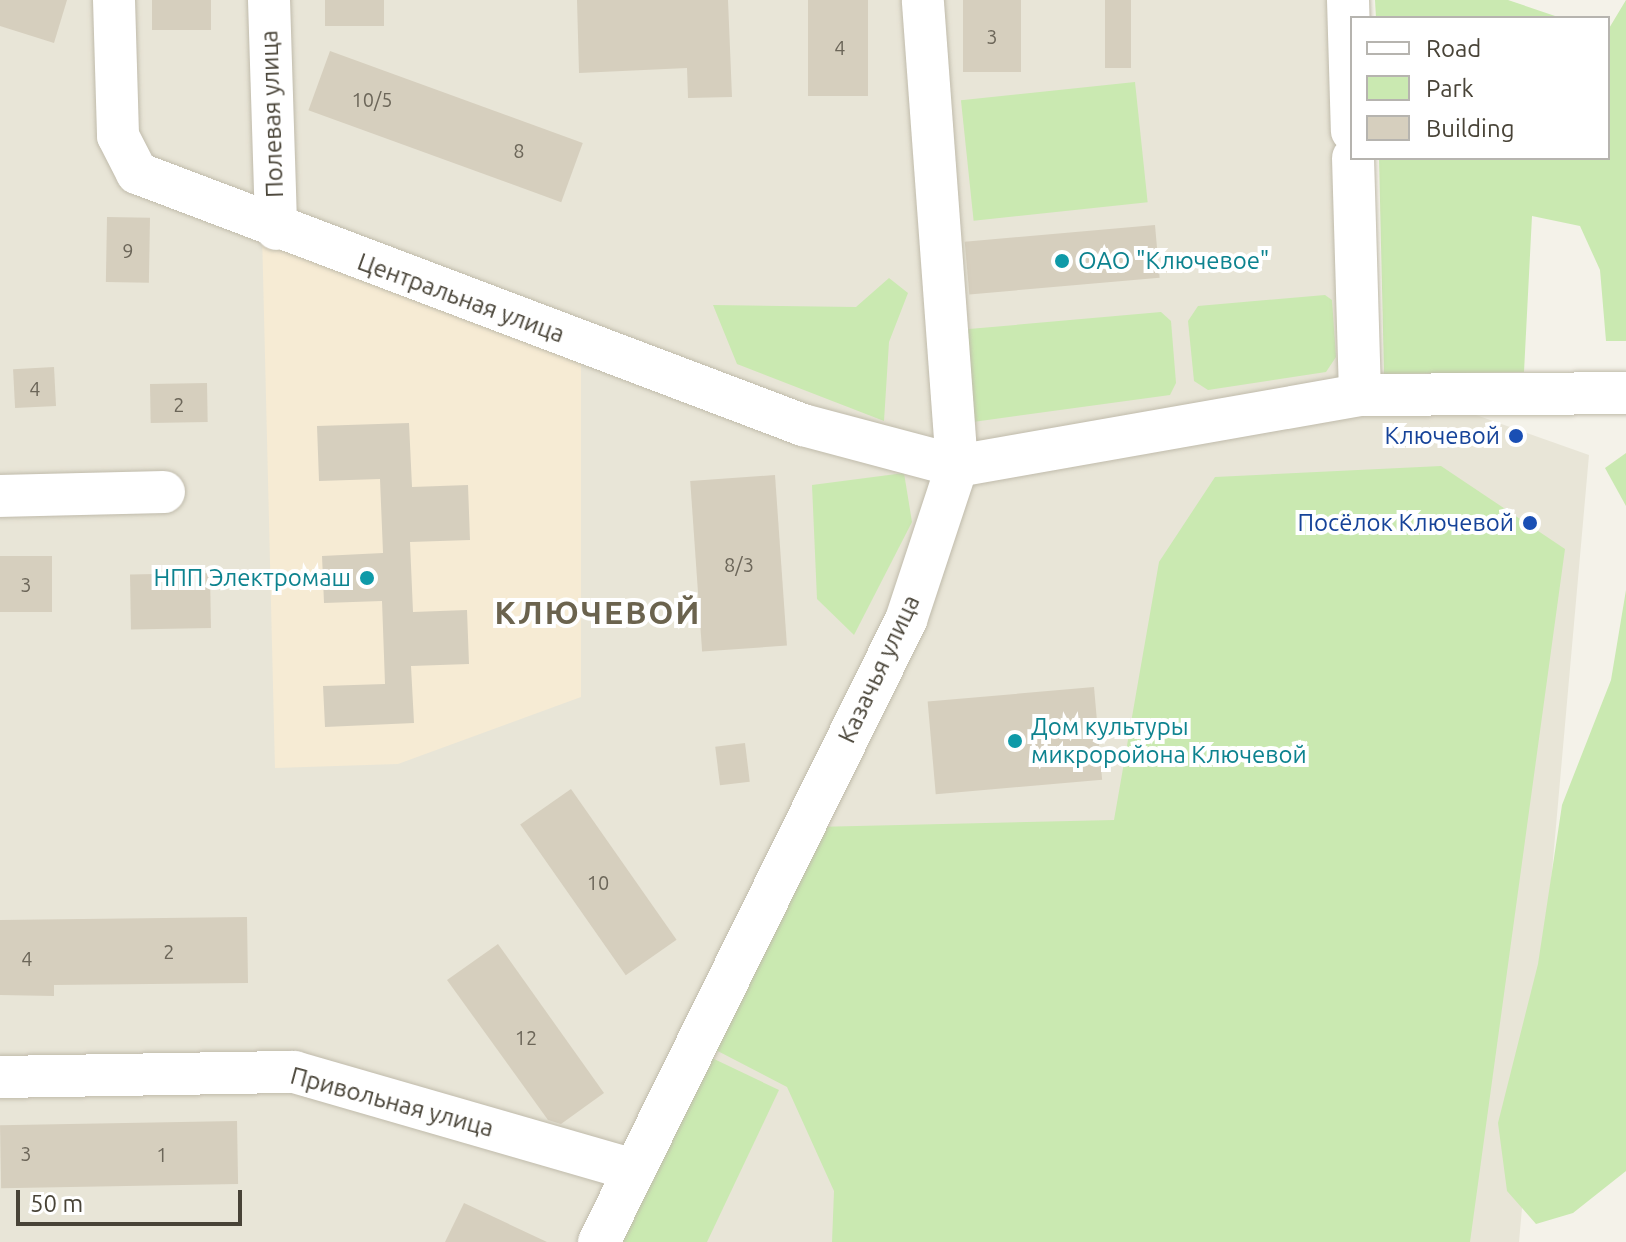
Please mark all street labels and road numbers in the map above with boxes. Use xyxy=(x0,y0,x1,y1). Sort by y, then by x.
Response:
street label: Полевая улица xyxy=(255,30,289,198)
street label: Центральная улица xyxy=(354,247,568,349)
street label: Казачья улица xyxy=(832,590,926,748)
street label: Привольная улица xyxy=(287,1061,497,1143)

